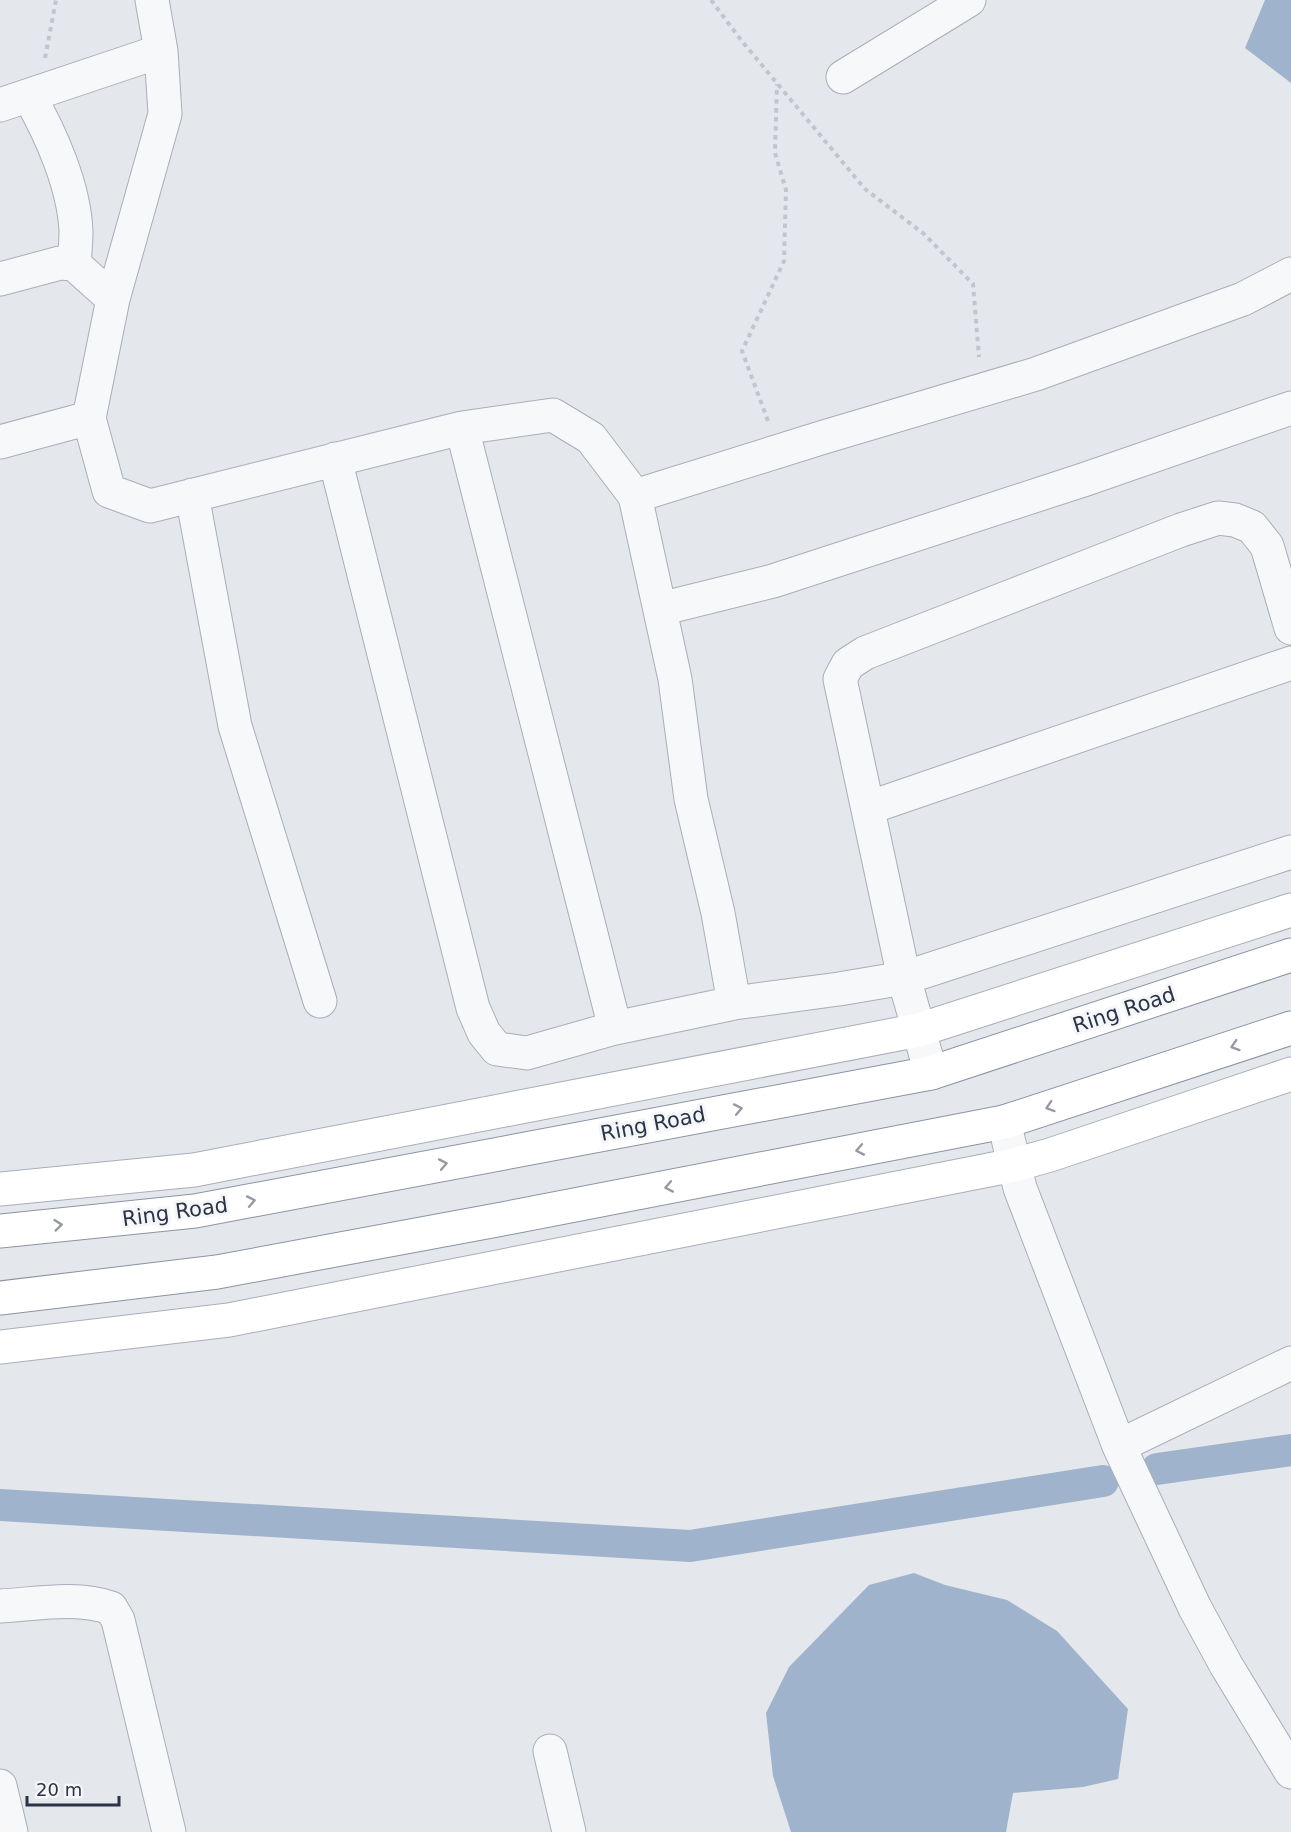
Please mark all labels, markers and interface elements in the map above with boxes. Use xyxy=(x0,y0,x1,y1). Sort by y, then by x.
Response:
street label: Ring Road xyxy=(1070,982,1178,1038)
one-way arrow xyxy=(1230,1039,1241,1051)
one-way arrow xyxy=(1045,1099,1056,1112)
street label: Ring Road xyxy=(598,1102,708,1146)
one-way arrow xyxy=(733,1103,743,1115)
one-way arrow xyxy=(855,1143,865,1156)
one-way arrow xyxy=(438,1158,448,1171)
one-way arrow xyxy=(664,1180,674,1193)
street label: Ring Road xyxy=(121,1193,229,1231)
one-way arrow xyxy=(246,1195,256,1208)
one-way arrow xyxy=(54,1219,63,1232)
scale bar xyxy=(27,1769,118,1807)
text: 20 m xyxy=(36,1779,82,1800)

